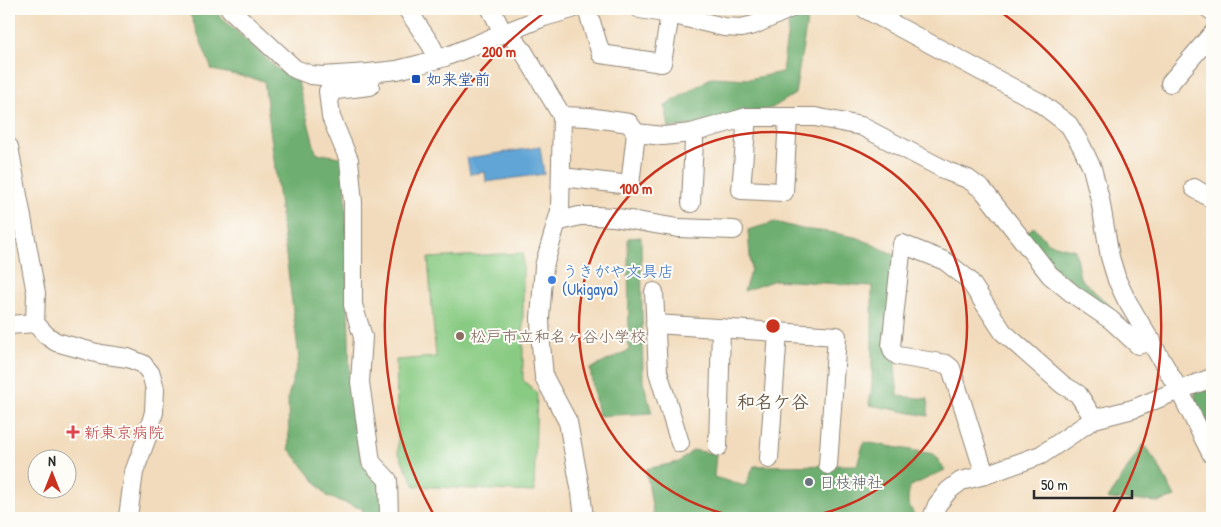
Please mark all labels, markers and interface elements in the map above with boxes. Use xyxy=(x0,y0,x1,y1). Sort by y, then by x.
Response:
text: 200 m xyxy=(482,41,516,62)
place label: 如来堂前 xyxy=(426,68,490,90)
marker: 如来堂前 xyxy=(410,73,422,85)
text: 100 m xyxy=(620,178,652,199)
place label: うきがや文具店 (Ukigaya) xyxy=(562,260,674,300)
marker: うきがや文具店 (Ukigaya) xyxy=(546,274,558,286)
centre of rings xyxy=(764,317,782,335)
place label: 松戸市立和名ヶ谷小学校 xyxy=(470,325,646,347)
marker: 松戸市立和名ヶ谷小学校 xyxy=(454,330,466,342)
district label: 和名ケ谷 xyxy=(737,389,809,414)
place label: 新東京病院 xyxy=(84,421,164,443)
marker: 新東京病院 xyxy=(66,425,80,439)
north arrow xyxy=(28,450,78,500)
text: N xyxy=(48,451,56,470)
scale bar xyxy=(1034,467,1131,499)
place label: 日枝神社 xyxy=(819,471,883,493)
text: 50 m xyxy=(1041,474,1068,495)
marker: 日枝神社 xyxy=(803,476,815,488)

